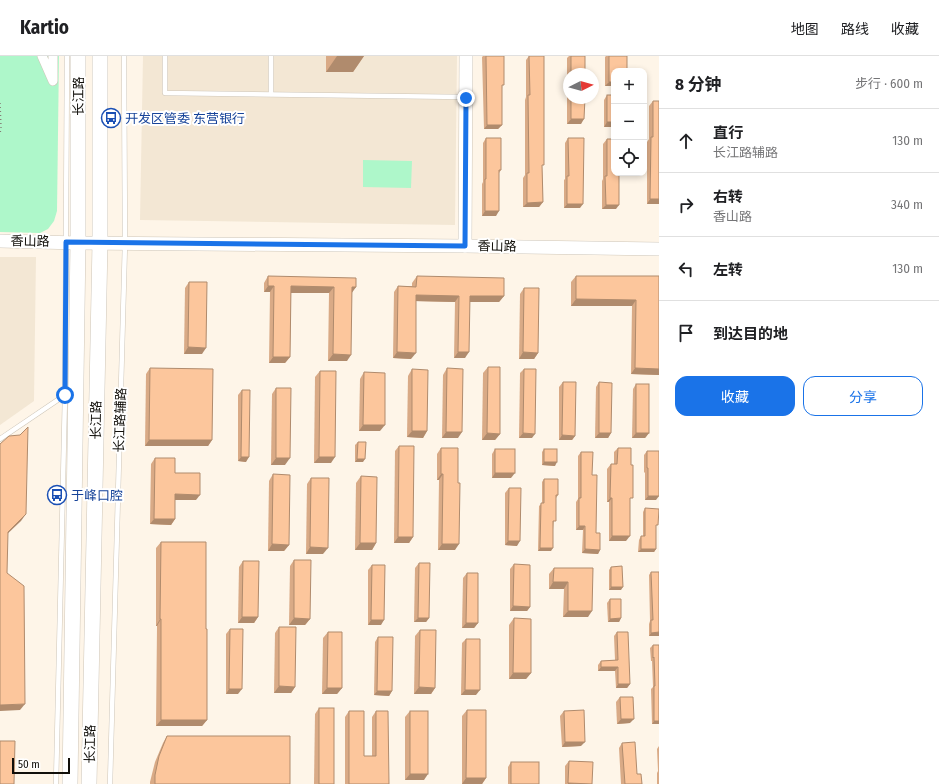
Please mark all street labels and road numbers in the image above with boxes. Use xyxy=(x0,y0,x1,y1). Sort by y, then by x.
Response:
street label: 长江路 xyxy=(71,76,86,116)
street label: 香山路 xyxy=(10,233,50,249)
street label: 香山路 xyxy=(477,238,517,254)
street label: 长江路辅路 xyxy=(111,387,129,453)
street label: 长江路 xyxy=(88,400,104,440)
street label: 长江路 xyxy=(82,724,98,764)

